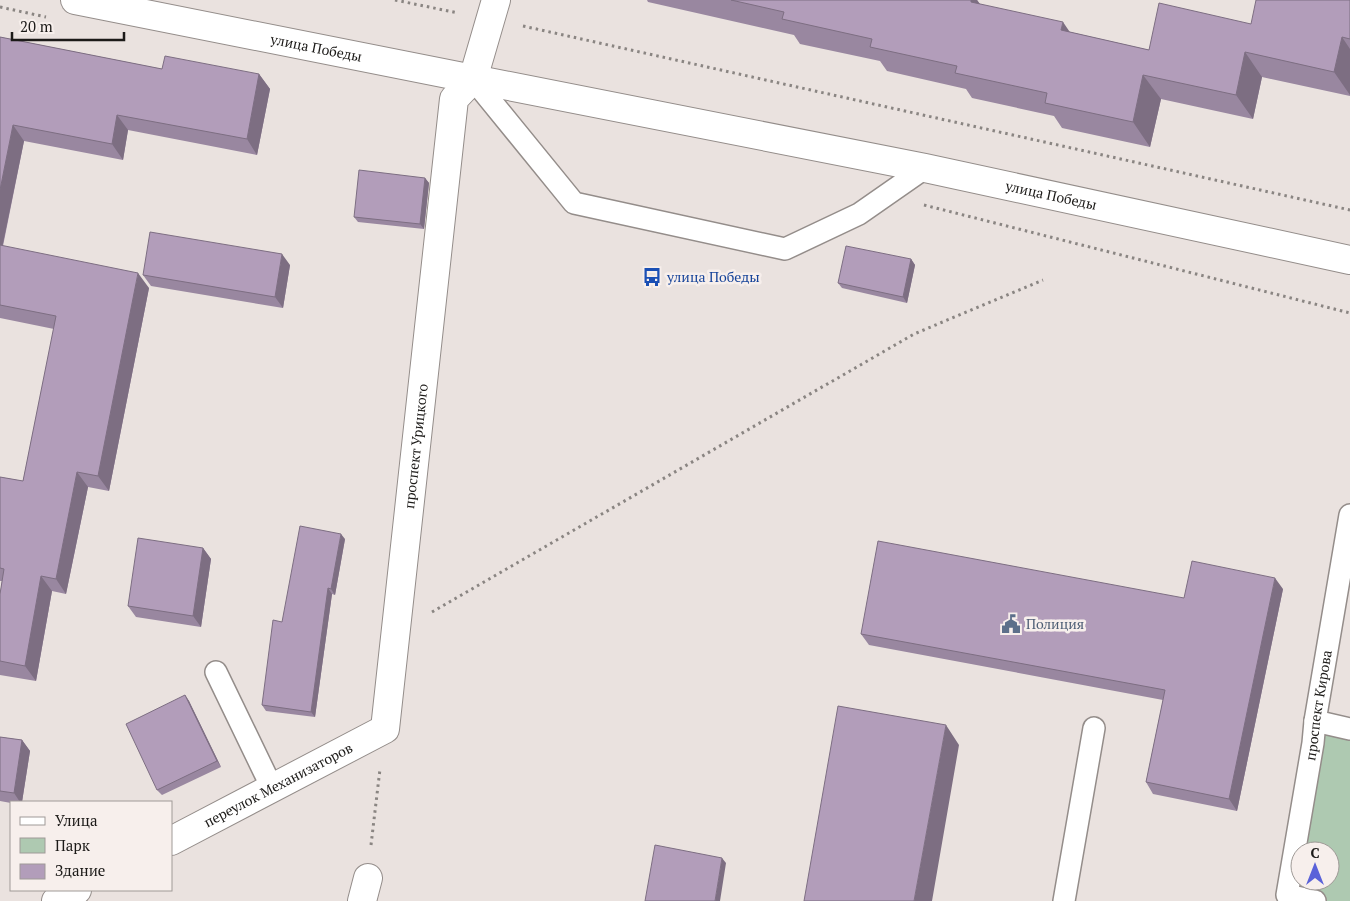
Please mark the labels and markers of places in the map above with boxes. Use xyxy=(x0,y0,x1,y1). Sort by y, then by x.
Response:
bus stop icon: улица Победы xyxy=(641,266,663,288)
place label: улица Победы xyxy=(666,267,760,286)
public building icon: Полиция xyxy=(1000,613,1022,635)
place label: Полиция xyxy=(1026,614,1084,633)

